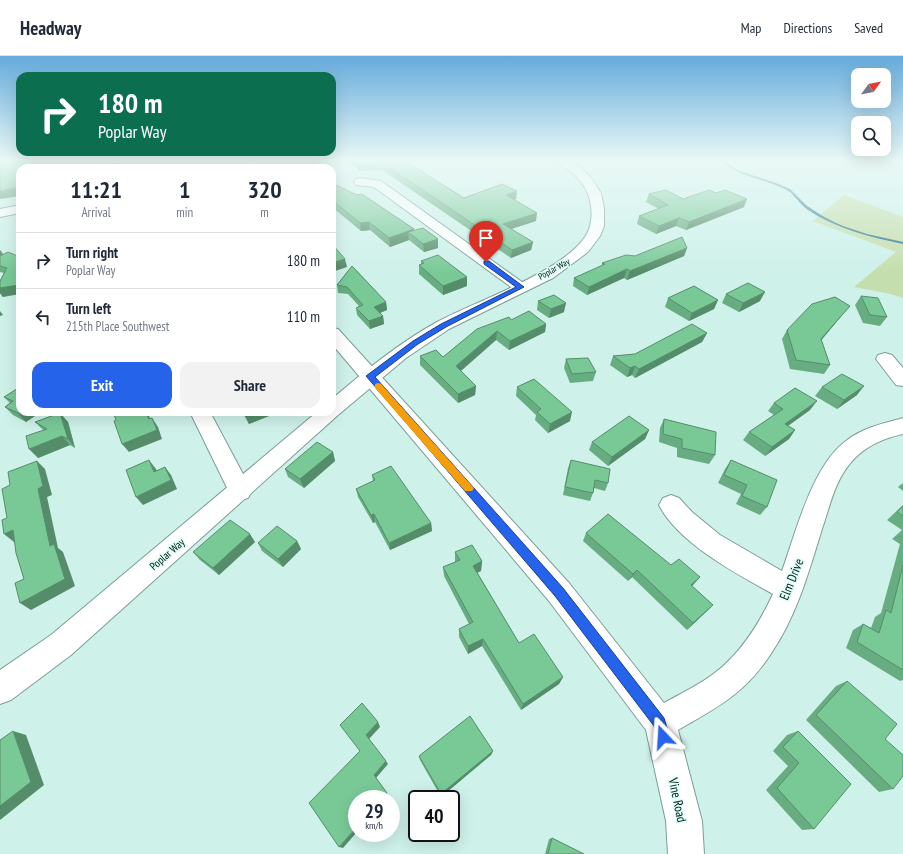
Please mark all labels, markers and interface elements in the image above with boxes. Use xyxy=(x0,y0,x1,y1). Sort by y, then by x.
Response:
text: Headway xyxy=(20,16,81,40)
text: Map xyxy=(741,19,761,37)
text: Directions xyxy=(783,19,832,37)
text: Saved xyxy=(854,19,883,37)
north arrow xyxy=(851,68,891,108)
map controls xyxy=(851,68,891,156)
text: 180 m xyxy=(98,84,162,121)
icon: right xyxy=(32,88,84,140)
button: search xyxy=(851,116,891,156)
text: Poplar Way xyxy=(98,120,167,143)
text: 11:21 xyxy=(70,174,122,205)
text: 1 xyxy=(179,174,190,205)
text: 320 xyxy=(247,174,282,205)
text: Arrival xyxy=(81,204,111,221)
text: min xyxy=(176,204,193,221)
text: m xyxy=(260,204,269,221)
pin xyxy=(469,221,503,262)
icon: arrive xyxy=(475,227,497,249)
text: Turn right xyxy=(66,243,118,262)
icon: right xyxy=(32,250,54,272)
text: 180 m xyxy=(287,251,320,270)
street label: Poplar Way xyxy=(536,255,572,282)
text: Poplar Way xyxy=(66,262,115,279)
text: Turn left xyxy=(66,299,111,318)
icon: left xyxy=(32,306,54,328)
text: 110 m xyxy=(287,307,320,326)
text: 215th Place Southwest xyxy=(66,318,169,335)
button: Exit xyxy=(32,362,172,408)
button: Share xyxy=(180,362,320,408)
street label: Poplar Way xyxy=(147,534,188,573)
street label: Elm Drive xyxy=(775,556,807,603)
position arrow xyxy=(642,716,684,758)
street label: Vine Road xyxy=(664,775,690,824)
speed limit sign: 40 xyxy=(408,790,460,842)
text: 29 xyxy=(364,798,384,824)
text: km/h xyxy=(365,819,383,832)

